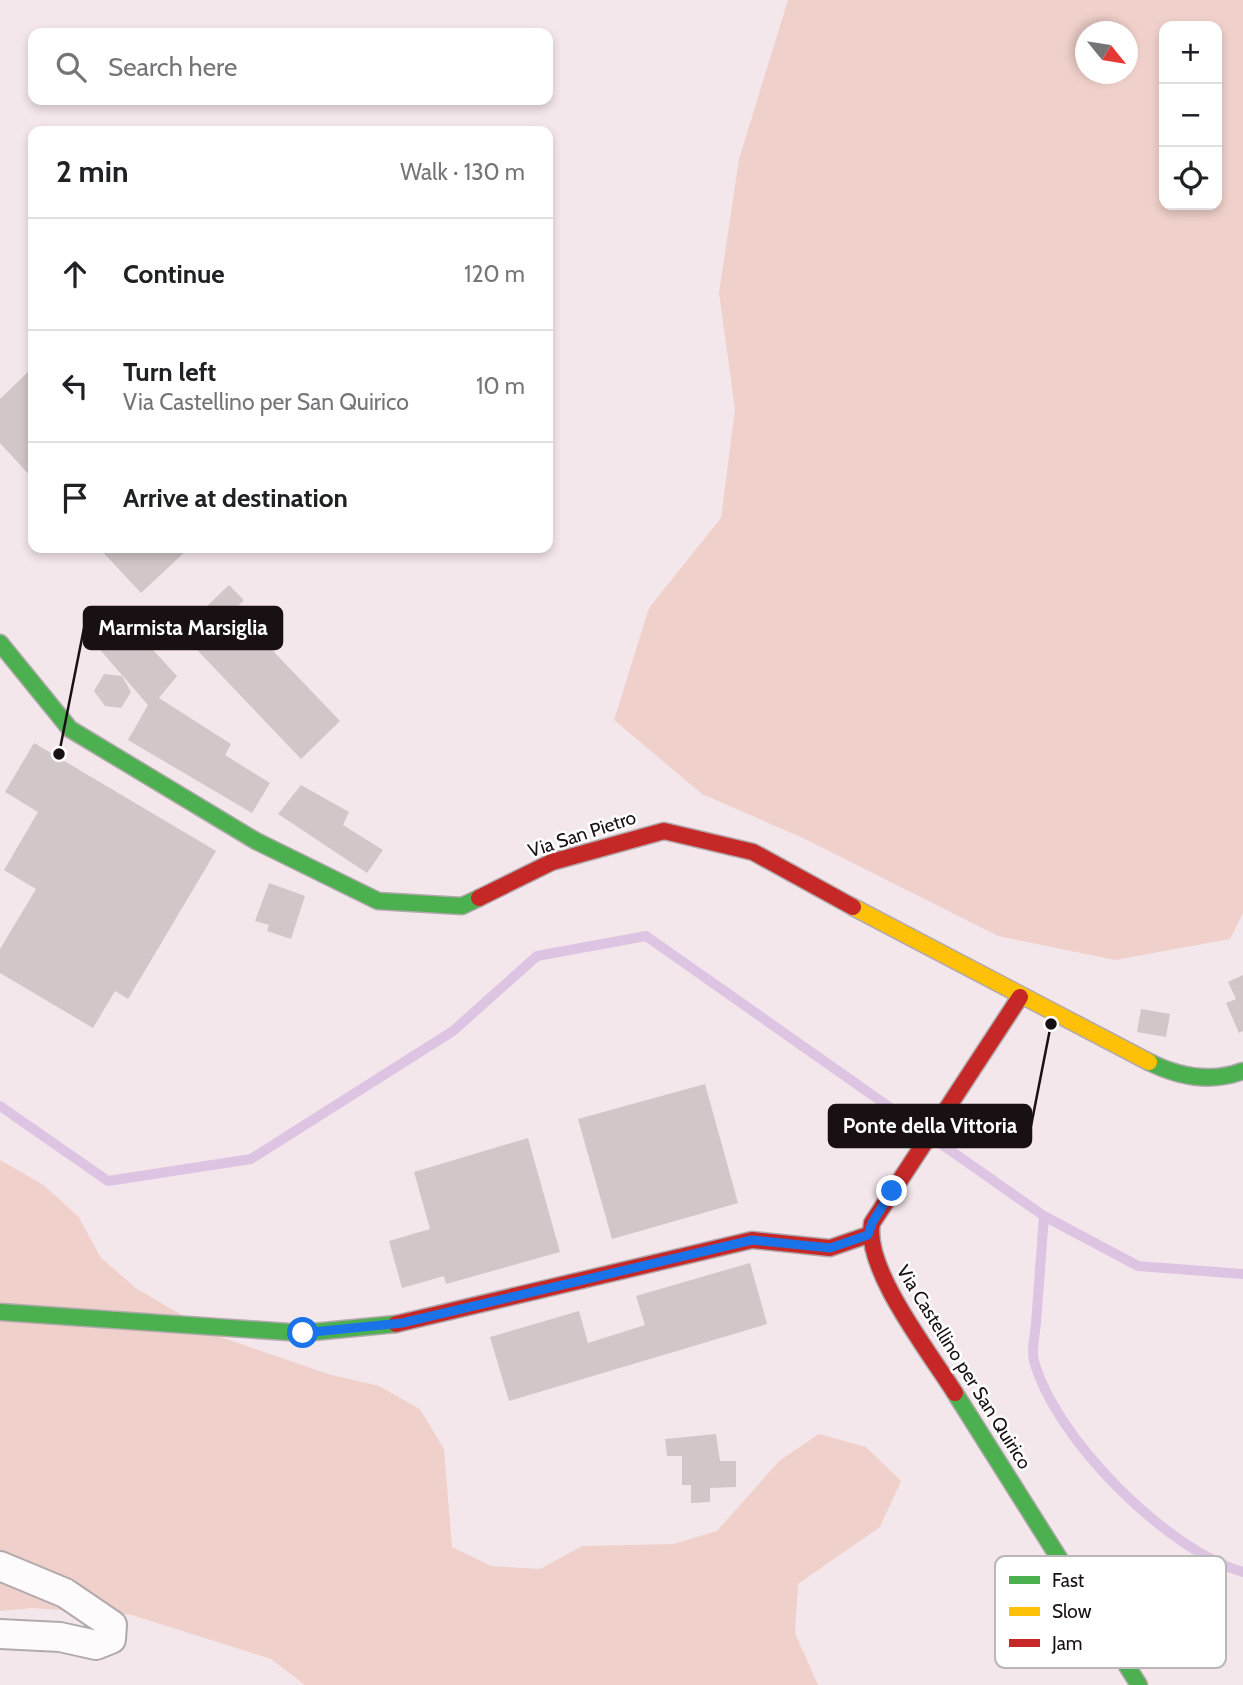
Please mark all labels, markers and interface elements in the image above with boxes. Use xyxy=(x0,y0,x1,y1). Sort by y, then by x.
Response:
north arrow xyxy=(1075,21,1138,84)
map controls xyxy=(1159,21,1222,210)
button: + xyxy=(1159,21,1222,84)
search box xyxy=(28,28,553,105)
icon: search xyxy=(52,48,90,86)
text: Search here xyxy=(108,51,237,83)
button: − xyxy=(1159,84,1222,147)
button: locate xyxy=(1159,147,1222,210)
text: 2 min xyxy=(56,153,128,190)
text: Walk · 130 m xyxy=(400,158,525,186)
icon: ahead xyxy=(56,255,94,293)
text: Continue xyxy=(123,258,225,290)
text: 120 m xyxy=(464,260,525,288)
text: Turn left xyxy=(123,356,216,388)
icon: left xyxy=(56,367,94,405)
text: 10 m xyxy=(476,372,525,400)
text: Via Castellino per San Quirico xyxy=(123,388,409,416)
icon: arrive xyxy=(56,479,94,517)
text: Arrive at destination xyxy=(123,482,348,514)
callout: Marmista Marsiglia xyxy=(84,607,282,649)
text: Marmista Marsiglia xyxy=(98,615,268,640)
street label: Via San Pietro xyxy=(525,806,639,862)
callout: Ponte della Vittoria xyxy=(829,1105,1031,1147)
text: Ponte della Vittoria xyxy=(843,1113,1018,1138)
route end xyxy=(876,1175,907,1206)
street label: Via Castellino per San Quirico xyxy=(892,1261,1036,1473)
route start xyxy=(287,1317,318,1348)
legend xyxy=(995,1556,1226,1668)
text: Fast xyxy=(1052,1569,1085,1592)
text: Slow xyxy=(1052,1600,1092,1623)
text: Jam xyxy=(1051,1632,1082,1655)

